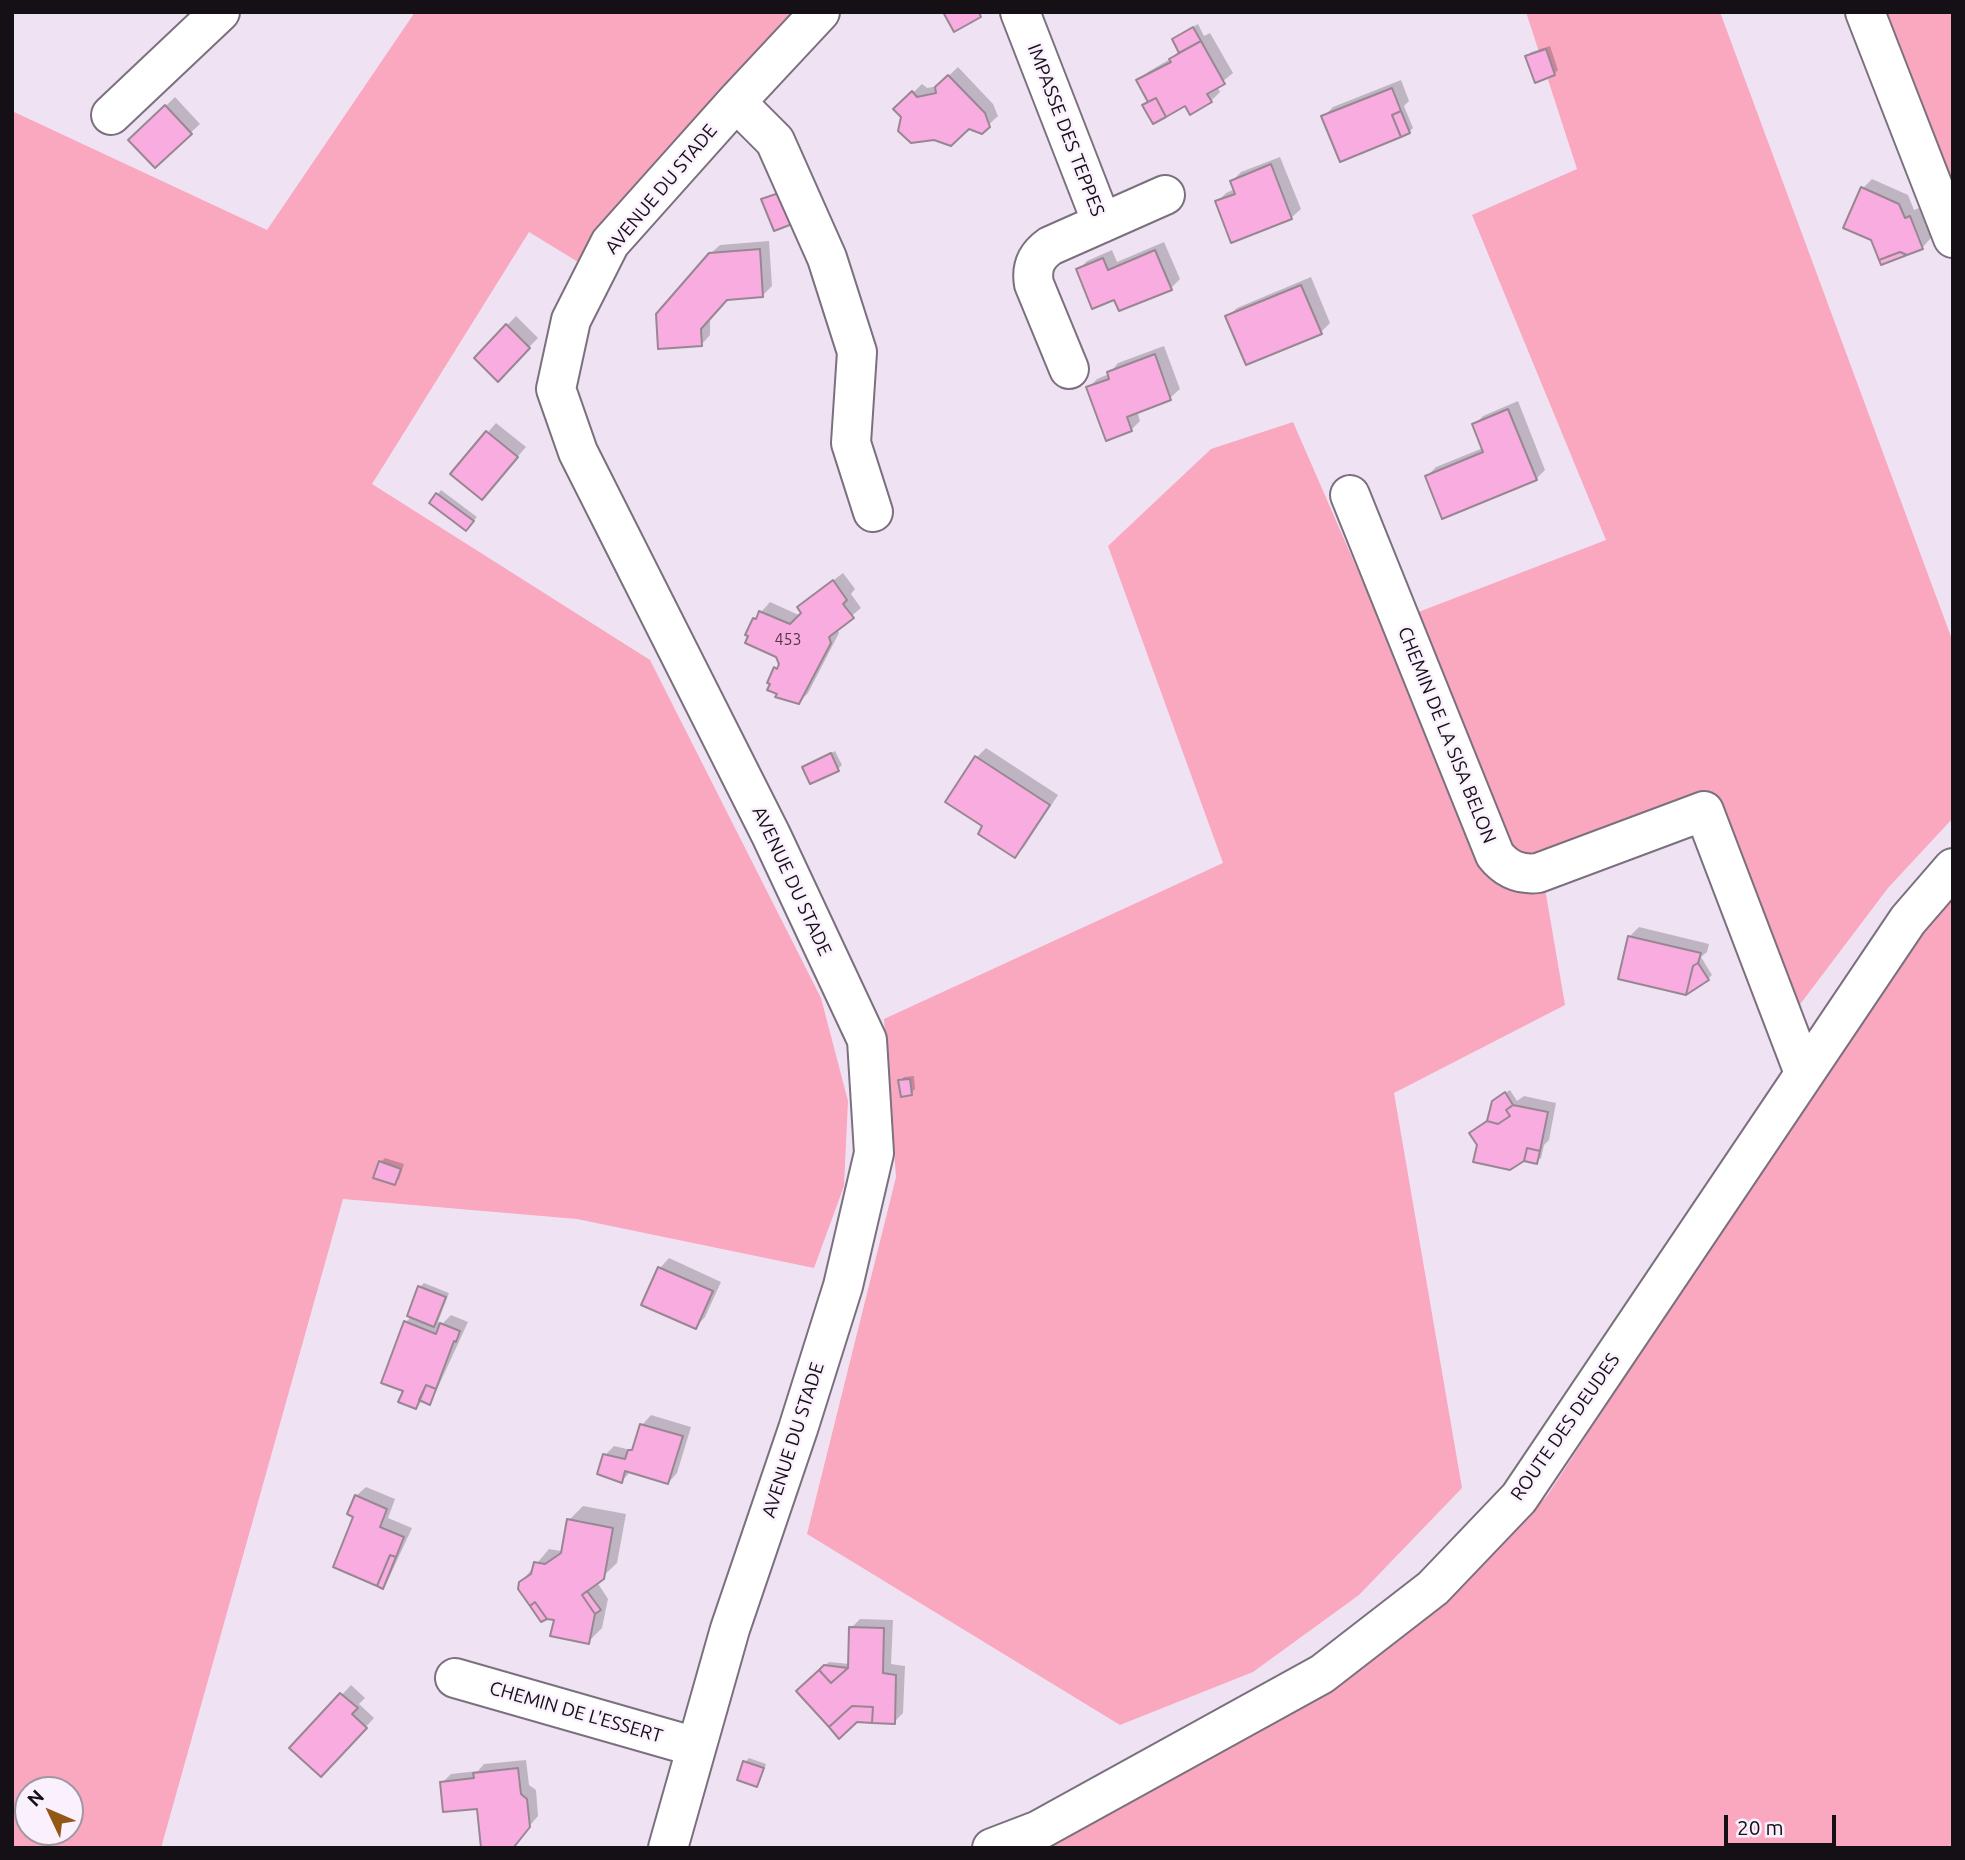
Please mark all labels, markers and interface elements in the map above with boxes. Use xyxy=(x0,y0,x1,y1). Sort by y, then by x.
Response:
street label: IMPASSE DES TEPPES xyxy=(1023,41,1109,219)
street label: AVENUE DU STADE xyxy=(600,120,722,258)
street label: CHEMIN DE LA SISA BELON xyxy=(1393,623,1501,847)
house number: 453 xyxy=(774,630,802,650)
street label: AVENUE DU STADE xyxy=(747,803,837,959)
street label: ROUTE DES DEUDES xyxy=(1506,1349,1624,1505)
street label: AVENUE DU STADE xyxy=(757,1359,829,1521)
street label: CHEMIN DE L'ESSERT xyxy=(487,1676,665,1748)
north arrow xyxy=(14,1776,84,1846)
text: N xyxy=(22,1785,48,1811)
scale bar xyxy=(1727,1800,1839,1844)
text: 20 m xyxy=(1737,1815,1784,1839)

